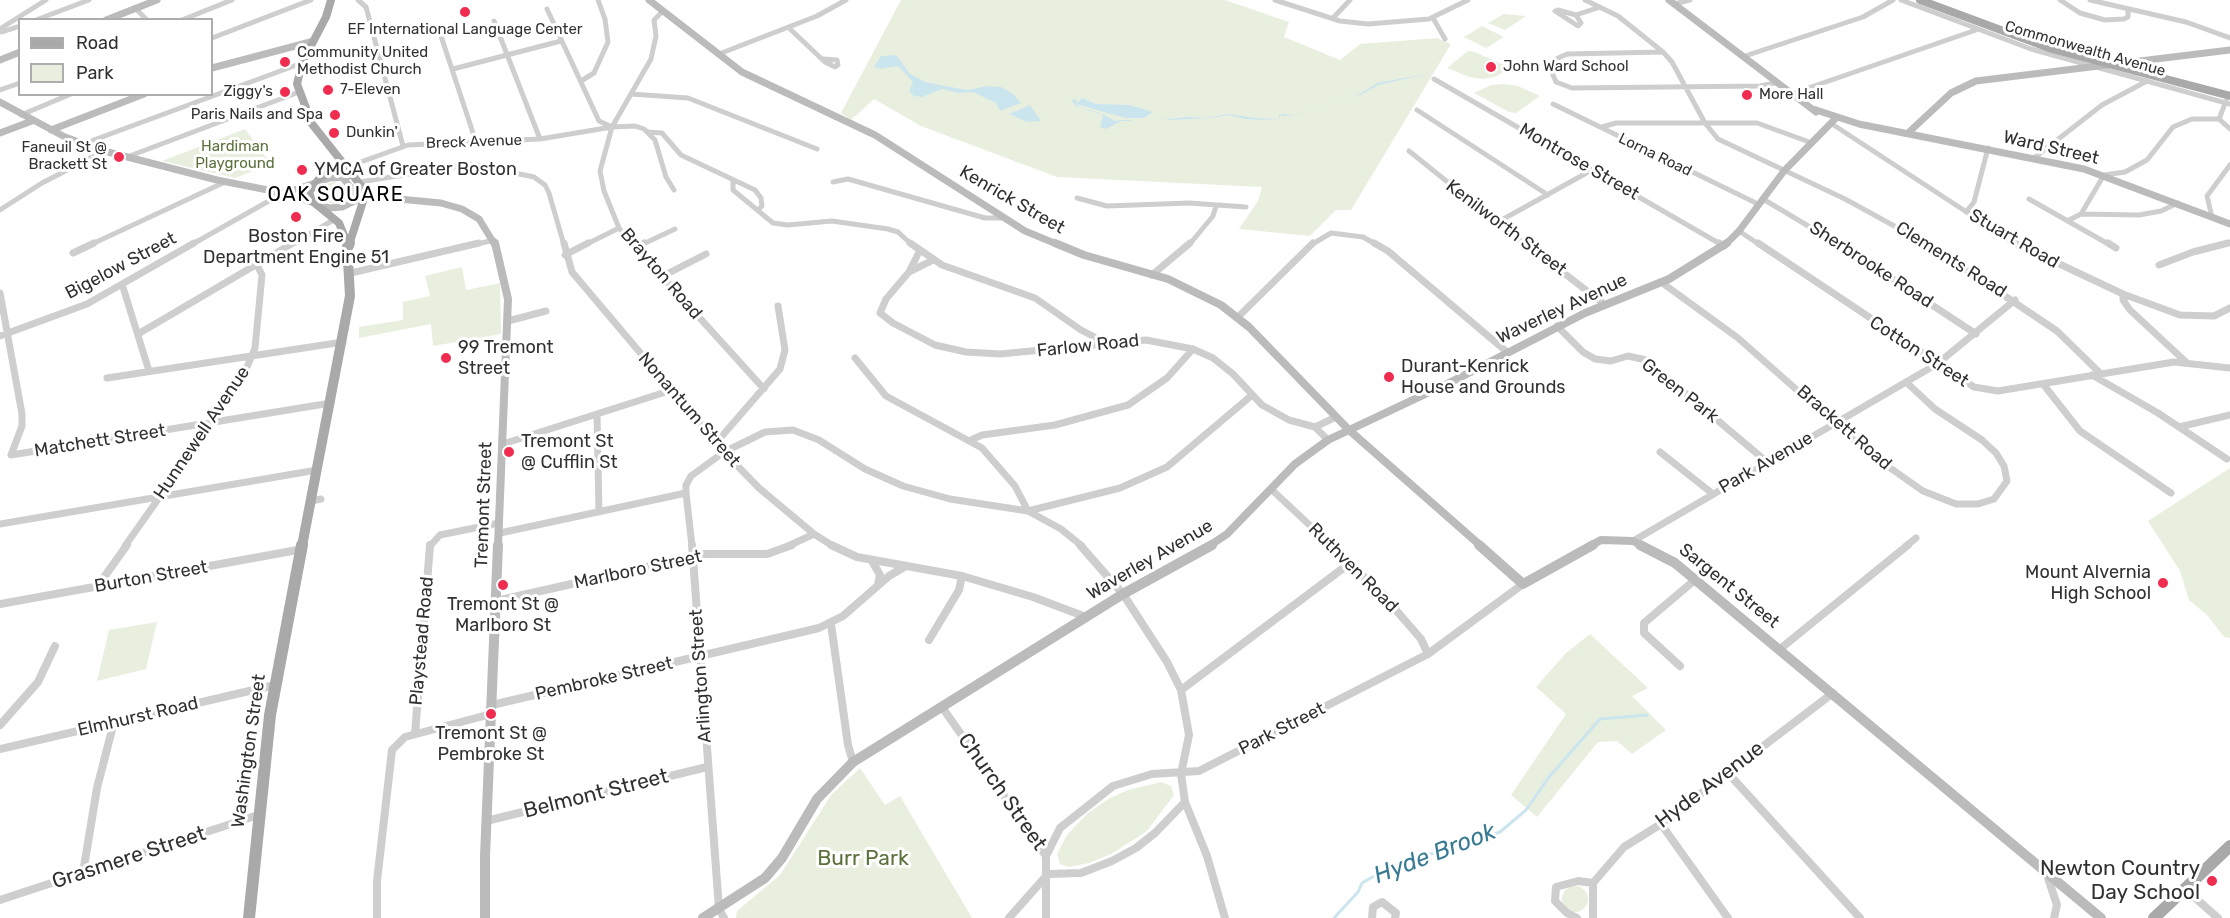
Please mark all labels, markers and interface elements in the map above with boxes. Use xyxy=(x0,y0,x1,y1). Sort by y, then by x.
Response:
marker: EF International Language Center xyxy=(458,5,472,19)
street label: Commonwealth Avenue xyxy=(2003,17,2167,81)
legend xyxy=(18,18,213,96)
place label: EF International Language Center xyxy=(347,21,583,39)
text: Road xyxy=(76,32,119,54)
place label: Community United Methodist Church xyxy=(297,44,428,79)
marker: Community United Methodist Church xyxy=(278,55,292,69)
place label: John Ward School xyxy=(1503,58,1629,76)
marker: John Ward School xyxy=(1484,60,1498,74)
text: Park xyxy=(76,62,113,84)
place label: 7-Eleven xyxy=(340,81,401,99)
place label: Ziggy's xyxy=(224,83,273,101)
marker: 7-Eleven xyxy=(321,83,335,97)
marker: Ziggy's xyxy=(278,85,292,99)
place label: More Hall xyxy=(1759,86,1823,104)
marker: More Hall xyxy=(1740,88,1754,102)
place label: Paris Nails and Spa xyxy=(191,106,323,124)
marker: Paris Nails and Spa xyxy=(328,108,342,122)
street label: Montrose Street xyxy=(1515,119,1643,205)
place label: Dunkin' xyxy=(346,124,398,142)
marker: Dunkin' xyxy=(327,126,341,140)
street label: Ward Street xyxy=(2001,126,2101,170)
street label: Lorna Road xyxy=(1615,130,1695,180)
street label: Breck Avenue xyxy=(426,131,522,153)
park label: Hardiman Playground xyxy=(195,138,275,173)
place label: Faneuil St @ Brackett St xyxy=(22,139,107,174)
marker: Faneuil St @ Brackett St xyxy=(112,150,126,164)
place label: YMCA of Greater Boston xyxy=(314,159,517,181)
street label: Kenrick Street xyxy=(955,161,1069,239)
marker: YMCA of Greater Boston xyxy=(295,163,309,177)
street label: Kenilworth Street xyxy=(1441,175,1571,281)
district label: OAK SQUARE xyxy=(268,183,404,207)
street label: Stuart Road xyxy=(1965,205,2063,273)
marker: Boston Fire Department Engine 51 xyxy=(289,210,303,224)
street label: Sherbrooke Road xyxy=(1805,217,1937,313)
street label: Clements Road xyxy=(1892,217,2010,303)
street label: Brayton Road xyxy=(616,224,706,324)
place label: Boston Fire Department Engine 51 xyxy=(203,226,389,268)
street label: Bigelow Street xyxy=(62,228,180,304)
street label: Waverley Avenue xyxy=(1493,269,1631,349)
street label: Cotton Street xyxy=(1865,312,1973,392)
street label: Farlow Road xyxy=(1036,330,1140,362)
place label: 99 Tremont Street xyxy=(458,337,554,380)
street label: Nonantum Street xyxy=(633,348,745,472)
marker: 99 Tremont Street xyxy=(439,351,453,365)
street label: Green Park xyxy=(1637,354,1723,428)
place label: Durant-Kenrick House and Grounds xyxy=(1401,356,1566,398)
street label: Hunnewell Avenue xyxy=(149,362,255,504)
marker: Durant-Kenrick House and Grounds xyxy=(1382,370,1396,384)
street label: Brackett Road xyxy=(1792,381,1896,475)
street label: Matchett Street xyxy=(33,420,167,462)
street label: Park Avenue xyxy=(1715,427,1817,499)
place label: Tremont St @ Cufflin St xyxy=(521,431,617,474)
street label: Tremont Street xyxy=(471,442,497,568)
marker: Tremont St @ Cufflin St xyxy=(502,445,516,459)
street label: Waverley Avenue xyxy=(1083,515,1217,605)
street label: Ruthven Road xyxy=(1304,519,1402,617)
street label: Sargent Street xyxy=(1674,539,1784,633)
street label: Marlboro Street xyxy=(572,546,704,594)
street label: Burton Street xyxy=(93,556,209,598)
place label: Mount Alvernia High School xyxy=(2025,562,2151,604)
street label: Playstead Road xyxy=(406,576,438,706)
marker: Mount Alvernia High School xyxy=(2156,576,2170,590)
marker: Tremont St @ Marlboro St xyxy=(496,578,510,592)
place label: Tremont St @ Marlboro St xyxy=(447,594,559,636)
street label: Arlington Street xyxy=(686,608,716,744)
street label: Pembroke Street xyxy=(533,653,675,705)
street label: Washington Street xyxy=(228,673,270,829)
street label: Elmhurst Road xyxy=(76,693,200,741)
street label: Park Street xyxy=(1235,698,1329,760)
marker: Tremont St @ Pembroke St xyxy=(484,707,498,721)
place label: Tremont St @ Pembroke St xyxy=(435,723,547,766)
street label: Church Street xyxy=(952,728,1052,856)
street label: Hyde Avenue xyxy=(1651,736,1769,834)
street label: Belmont Street xyxy=(521,764,671,824)
water label: Hyde Brook xyxy=(1370,818,1500,890)
street label: Grasmere Street xyxy=(49,821,209,895)
park label: Burr Park xyxy=(817,846,909,872)
place label: Newton Country Day School xyxy=(2040,856,2200,906)
marker: Newton Country Day School xyxy=(2205,874,2219,888)

